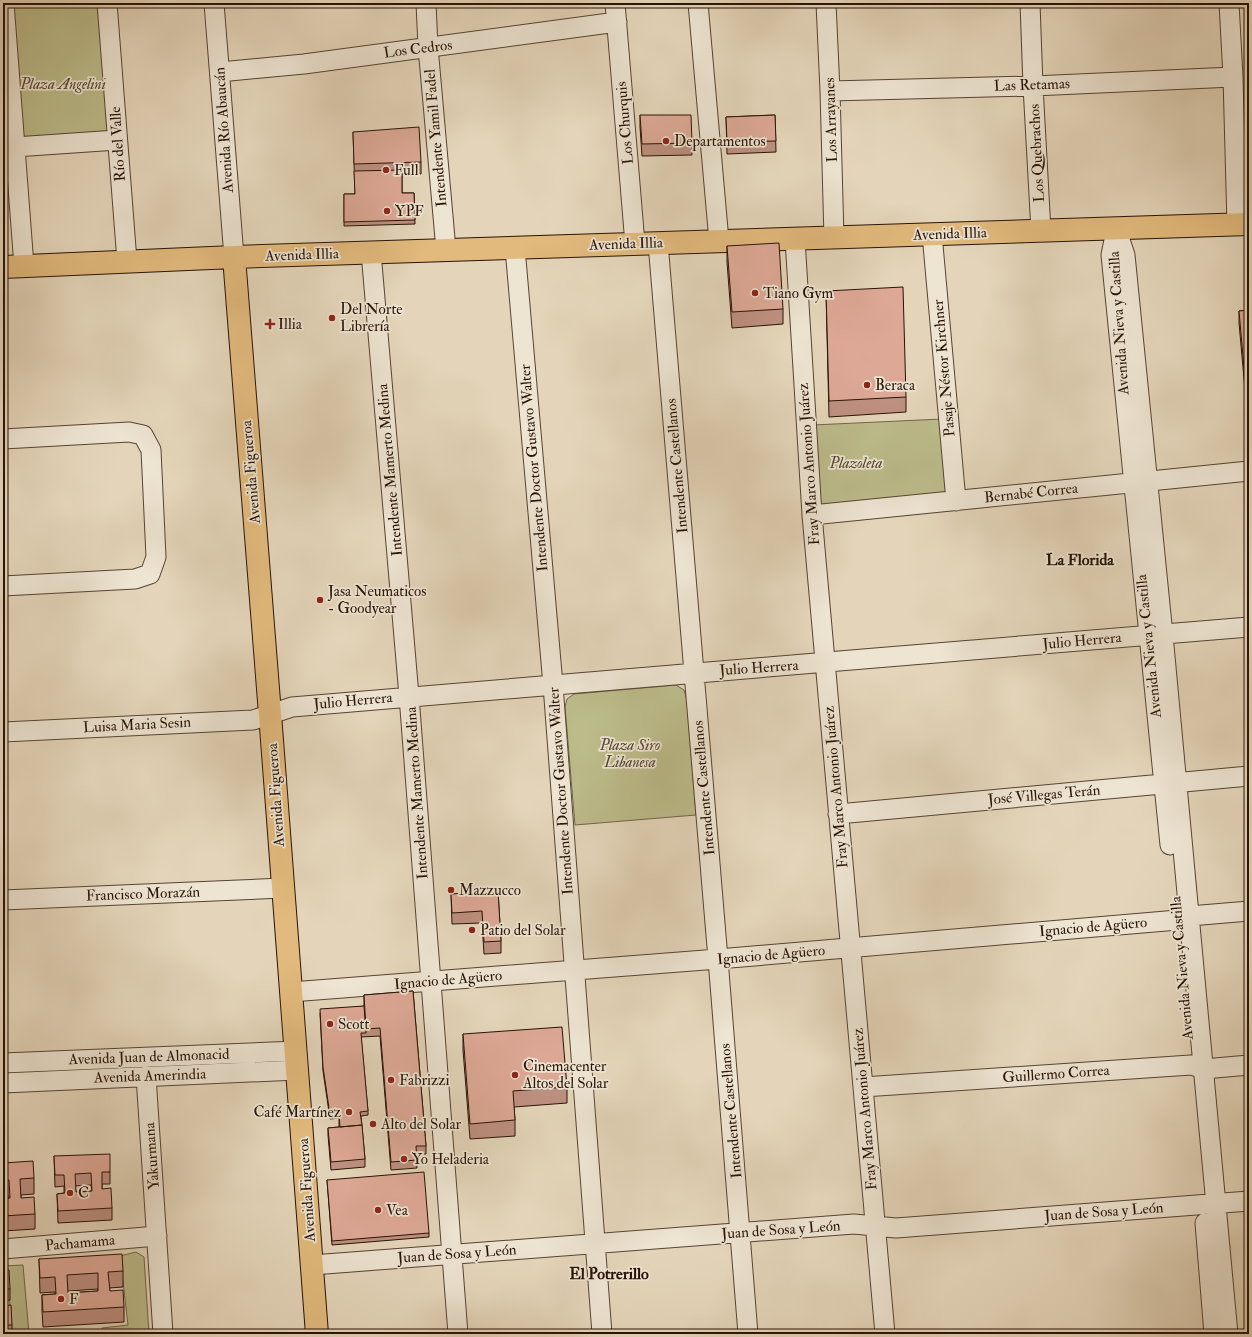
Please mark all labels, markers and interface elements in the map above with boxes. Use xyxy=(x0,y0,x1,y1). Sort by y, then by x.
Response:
street label: Los Cedros xyxy=(383,35,453,63)
street label: Avenida Río Abaucán xyxy=(210,66,238,194)
street label: Intendente Yamil Fadel xyxy=(420,68,452,208)
street label: Las Retamas xyxy=(994,74,1070,96)
park label: Plaza Angelini xyxy=(19,75,106,94)
street label: Los Arrayanes xyxy=(820,77,842,163)
street label: Los Churquis xyxy=(612,81,638,165)
street label: Los Quebrachos xyxy=(1025,103,1049,203)
street label: Río del Valle xyxy=(106,106,130,182)
place label: Departamentos xyxy=(674,132,766,152)
marker: Departamentos xyxy=(661,136,671,146)
place label: Full xyxy=(394,161,419,180)
marker: Full xyxy=(381,165,391,175)
place label: YPF xyxy=(395,202,424,221)
marker: YPF xyxy=(382,206,392,216)
street label: Avenida Illia xyxy=(912,223,988,245)
street label: Avenida Illia xyxy=(588,233,664,255)
street label: Avenida Illia xyxy=(264,244,340,266)
street label: Avenida Nieva y Castilla xyxy=(1104,250,1134,397)
place label: Tiano Gym xyxy=(763,284,833,303)
marker: Tiano Gym xyxy=(750,288,760,298)
street label: Pasaje Néstor Kirchner xyxy=(929,298,959,437)
place label: Del Norte Librería xyxy=(340,300,403,336)
marker: Del Norte Librería xyxy=(327,313,337,323)
place label: Illia xyxy=(278,315,303,334)
marker: Illia xyxy=(265,319,275,329)
street label: Intendente Doctor Gustavo Walter xyxy=(515,363,553,572)
place label: Beraca xyxy=(875,376,916,395)
marker: Beraca xyxy=(862,380,872,390)
street label: Intendente Mamerto Medina xyxy=(373,382,407,557)
street label: Fray Marco Antonio Juárez xyxy=(794,382,825,546)
street label: Intendente Castellanos xyxy=(662,398,692,534)
street label: Avenida Figueroa xyxy=(237,419,265,526)
park label: Plazoleta xyxy=(829,454,882,473)
street label: Bernabé Correa xyxy=(983,479,1080,507)
district label: La Florida xyxy=(1046,550,1114,570)
street label: Avenida Nieva y Castilla xyxy=(1132,573,1166,720)
place label: Jasa Neumaticos - Goodyear xyxy=(327,582,426,618)
marker: Jasa Neumaticos - Goodyear xyxy=(315,595,325,605)
street label: Julio Herrera xyxy=(1041,628,1123,655)
street label: Julio Herrera xyxy=(718,656,800,681)
street label: Intendente Doctor Gustavo Walter xyxy=(544,686,578,895)
street label: Julio Herrera xyxy=(312,688,394,715)
street label: Intendente Mamerto Medina xyxy=(401,705,433,880)
street label: Fray Marco Antonio Juárez xyxy=(819,705,854,869)
street label: Luisa Maria Sesin xyxy=(83,713,192,737)
street label: Intendente Castellanos xyxy=(689,720,719,856)
park label: Plaza Siro Libanesa xyxy=(599,736,660,772)
street label: Avenida Figueroa xyxy=(263,742,289,848)
street label: José Villegas Terán xyxy=(986,781,1101,810)
place label: Mazzucco xyxy=(459,881,521,900)
street label: Francisco Morazán xyxy=(86,883,201,905)
marker: Mazzucco xyxy=(446,885,456,895)
street label: Avenida Nieva y Castilla xyxy=(1166,895,1198,1042)
street label: Ignacio de Agüero xyxy=(1038,913,1148,941)
place label: Patio del Solar xyxy=(480,921,566,940)
marker: Patio del Solar xyxy=(467,925,477,935)
street label: Ignacio de Agüero xyxy=(716,941,826,969)
street label: Ignacio de Agüero xyxy=(393,966,503,994)
place label: Scott xyxy=(338,1015,369,1034)
marker: Scott xyxy=(325,1019,335,1029)
street label: Fray Marco Antonio Juárez xyxy=(848,1027,883,1191)
street label: Intendente Castellanos xyxy=(716,1043,746,1179)
street label: Avenida Juan de Almonacid xyxy=(67,1045,230,1070)
place label: Cinemacenter Altos del Solar xyxy=(522,1057,609,1093)
street label: Guillermo Correa xyxy=(1002,1061,1111,1087)
street label: Avenida Amerindia xyxy=(93,1065,207,1087)
marker: Cinemacenter Altos del Solar xyxy=(510,1070,520,1080)
place label: Fabrizzi xyxy=(399,1071,450,1090)
marker: Fabrizzi xyxy=(386,1075,396,1085)
place label: Café Martínez xyxy=(253,1103,341,1122)
marker: Café Martínez xyxy=(344,1107,354,1117)
place label: Alto del Solar xyxy=(380,1115,462,1134)
marker: Alto del Solar xyxy=(368,1119,378,1129)
street label: Yakurmana xyxy=(140,1121,164,1190)
street label: Avenida Figueroa xyxy=(294,1137,320,1243)
place label: Yo Heladeria xyxy=(412,1150,490,1169)
marker: Yo Heladeria xyxy=(399,1154,409,1164)
place label: C xyxy=(78,1184,89,1203)
marker: C xyxy=(65,1188,75,1198)
street label: Juan de Sosa y León xyxy=(1043,1198,1164,1227)
place label: Vea xyxy=(386,1201,409,1220)
marker: Vea xyxy=(373,1205,383,1215)
street label: Juan de Sosa y León xyxy=(720,1216,841,1245)
street label: Pachamama xyxy=(44,1230,117,1256)
street label: Juan de Sosa y León xyxy=(396,1240,517,1269)
district label: El Potrerillo xyxy=(569,1264,649,1284)
place label: F xyxy=(69,1290,79,1309)
marker: F xyxy=(56,1294,66,1304)

